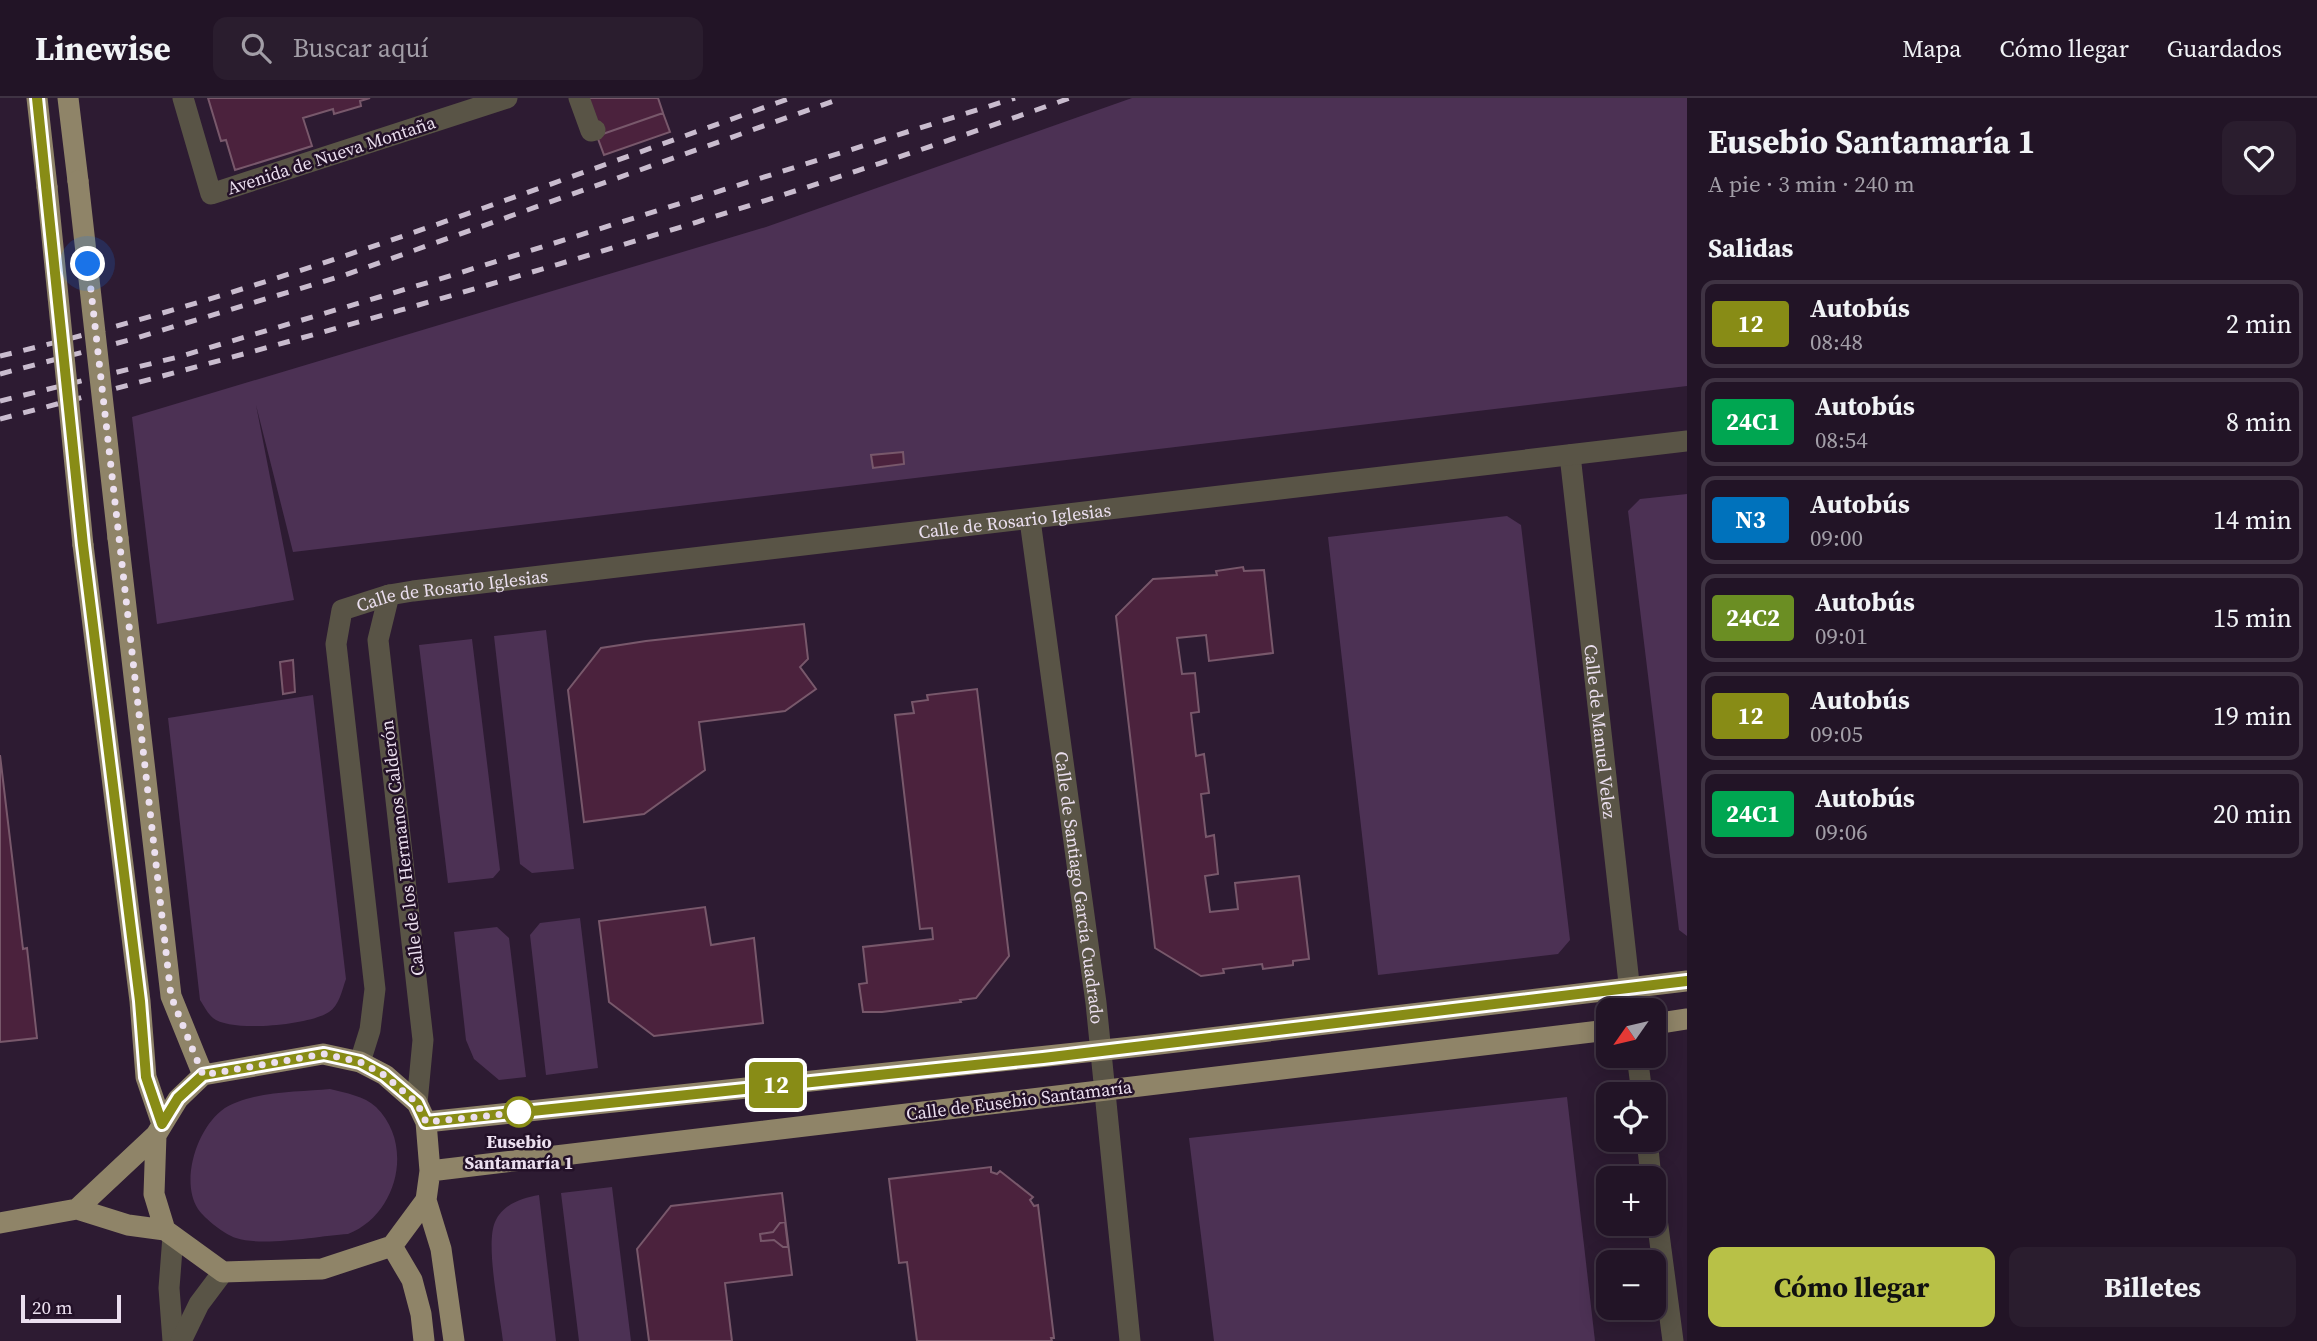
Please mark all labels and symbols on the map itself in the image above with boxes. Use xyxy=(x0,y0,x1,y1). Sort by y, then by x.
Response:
street label: Avenida de Nueva Montaña xyxy=(224,109,439,201)
your location xyxy=(70,246,105,281)
street label: Calle de Rosario Iglesias xyxy=(917,496,1113,544)
street label: Calle de Rosario Iglesias xyxy=(353,563,549,617)
street label: Calle de Manuel Velez xyxy=(1579,643,1623,820)
street label: Calle de los Hermanos Calderón xyxy=(374,719,430,977)
street label: Calle de Santiago García Cuadrado xyxy=(1049,750,1111,1025)
north arrow xyxy=(1596,998,1666,1068)
line badge: 12 xyxy=(744,1062,808,1108)
street label: Calle de Eusebio Santamaría xyxy=(905,1074,1134,1126)
marker: Eusebio Santamaría 1 xyxy=(504,1097,534,1127)
place label: Eusebio Santamaría 1 xyxy=(464,1129,574,1175)
scale bar xyxy=(21,1292,121,1324)

